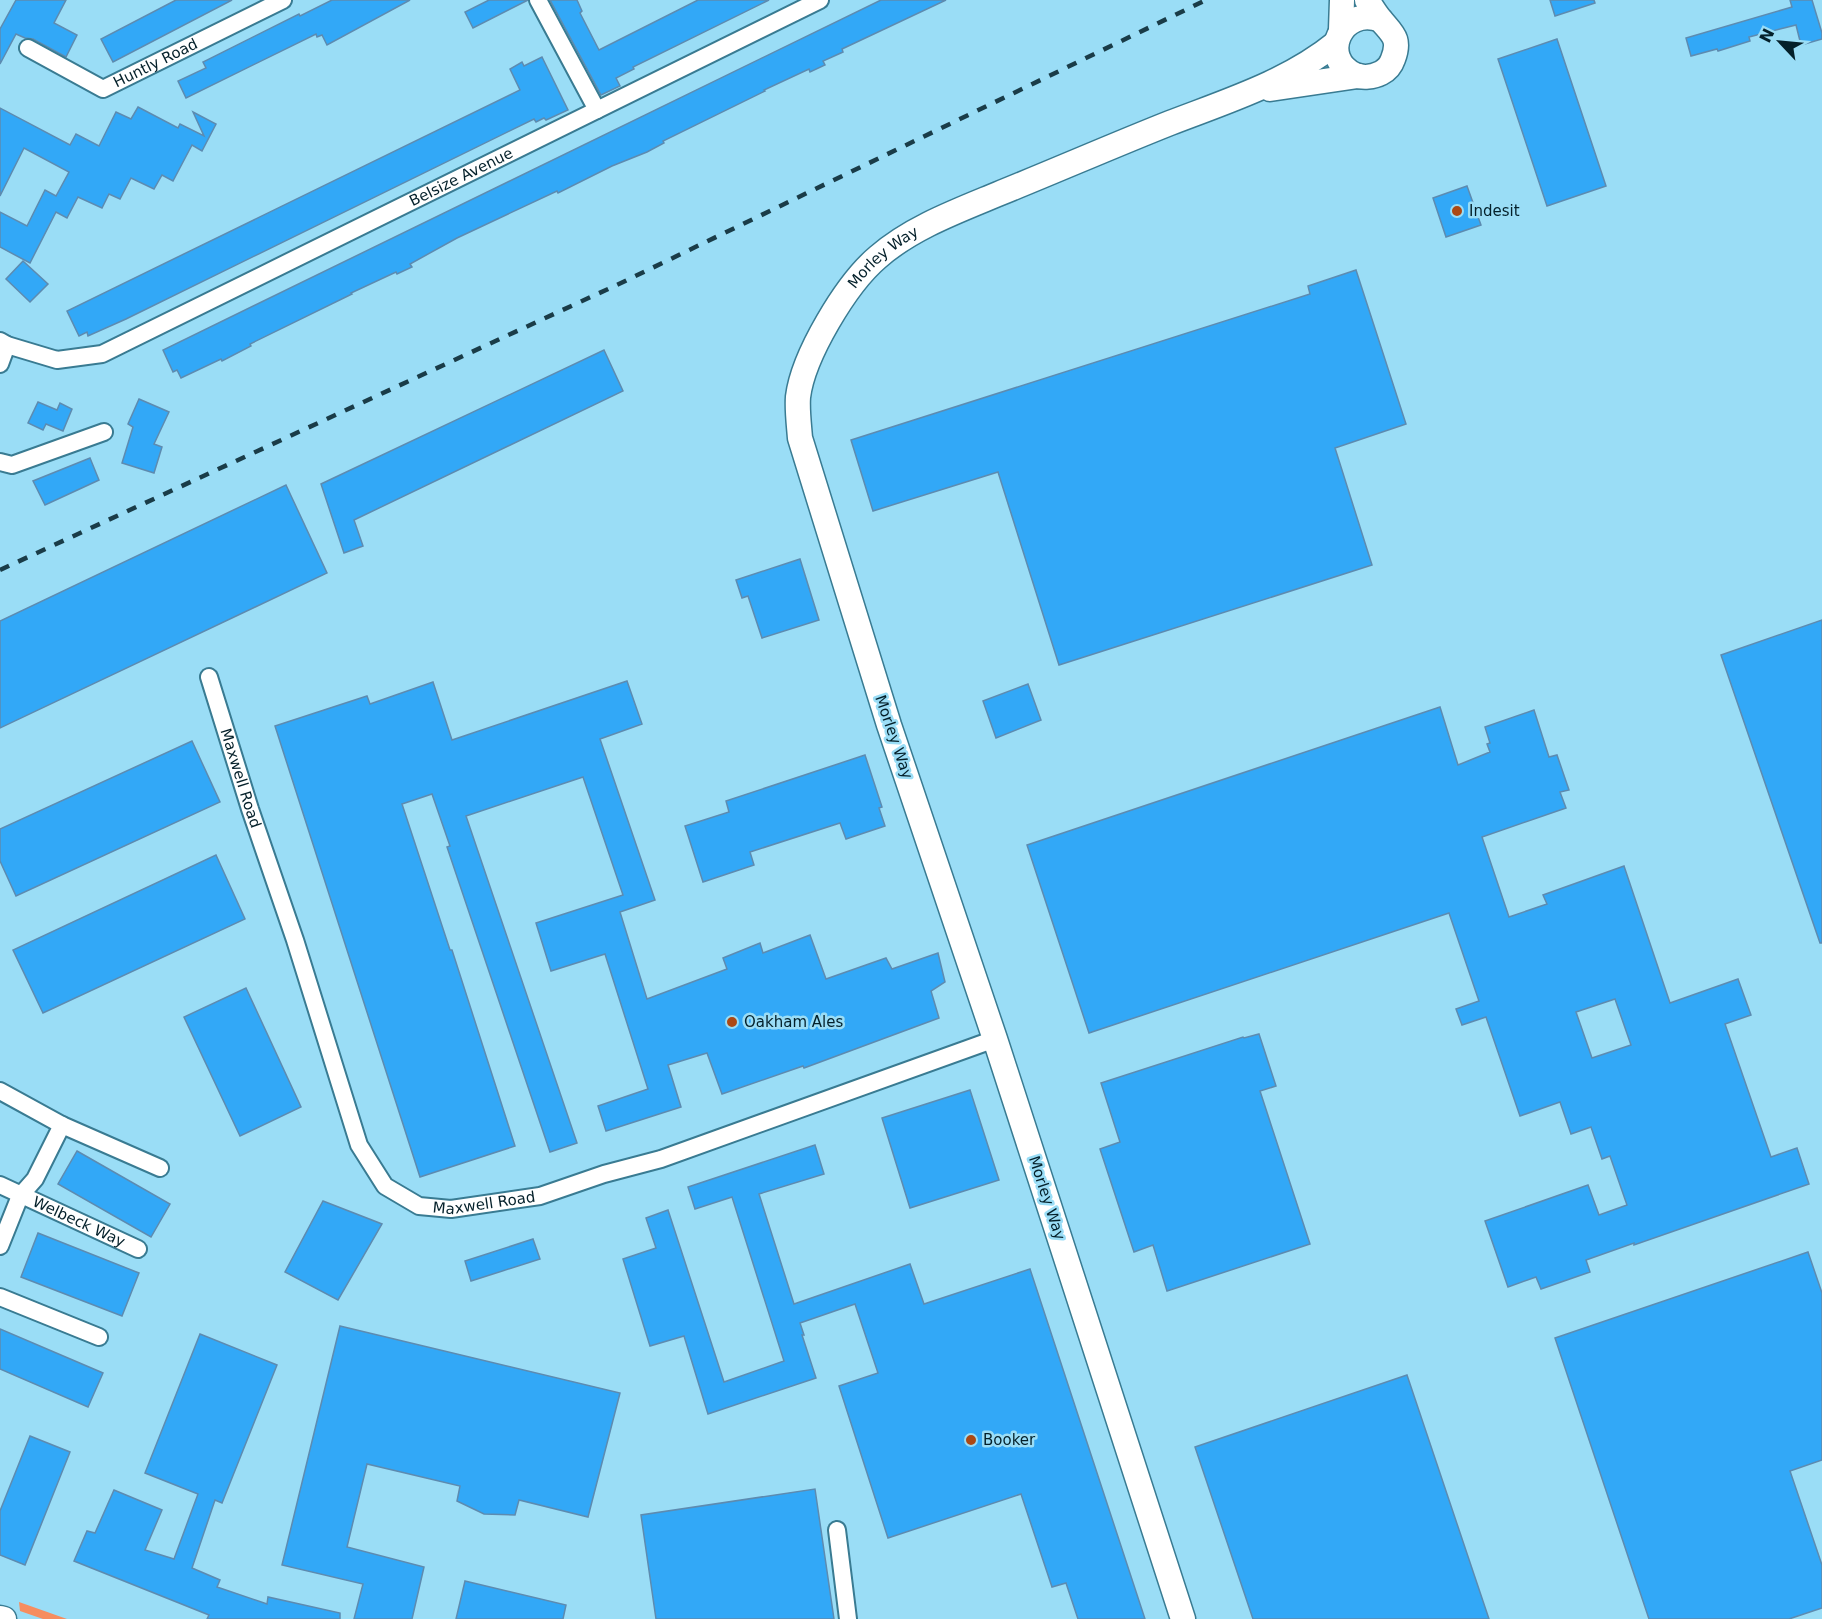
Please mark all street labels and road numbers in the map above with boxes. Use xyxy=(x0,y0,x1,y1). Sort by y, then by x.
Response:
street label: Huntly Road xyxy=(110,35,201,91)
street label: Belsize Avenue xyxy=(406,144,516,210)
street label: Morley Way xyxy=(844,222,921,292)
street label: Morley Way xyxy=(871,693,917,781)
street label: Maxwell Road xyxy=(217,726,265,830)
street label: Morley Way xyxy=(1025,1154,1069,1242)
street label: Maxwell Road xyxy=(432,1188,536,1218)
street label: Welbeck Way xyxy=(30,1192,128,1251)

